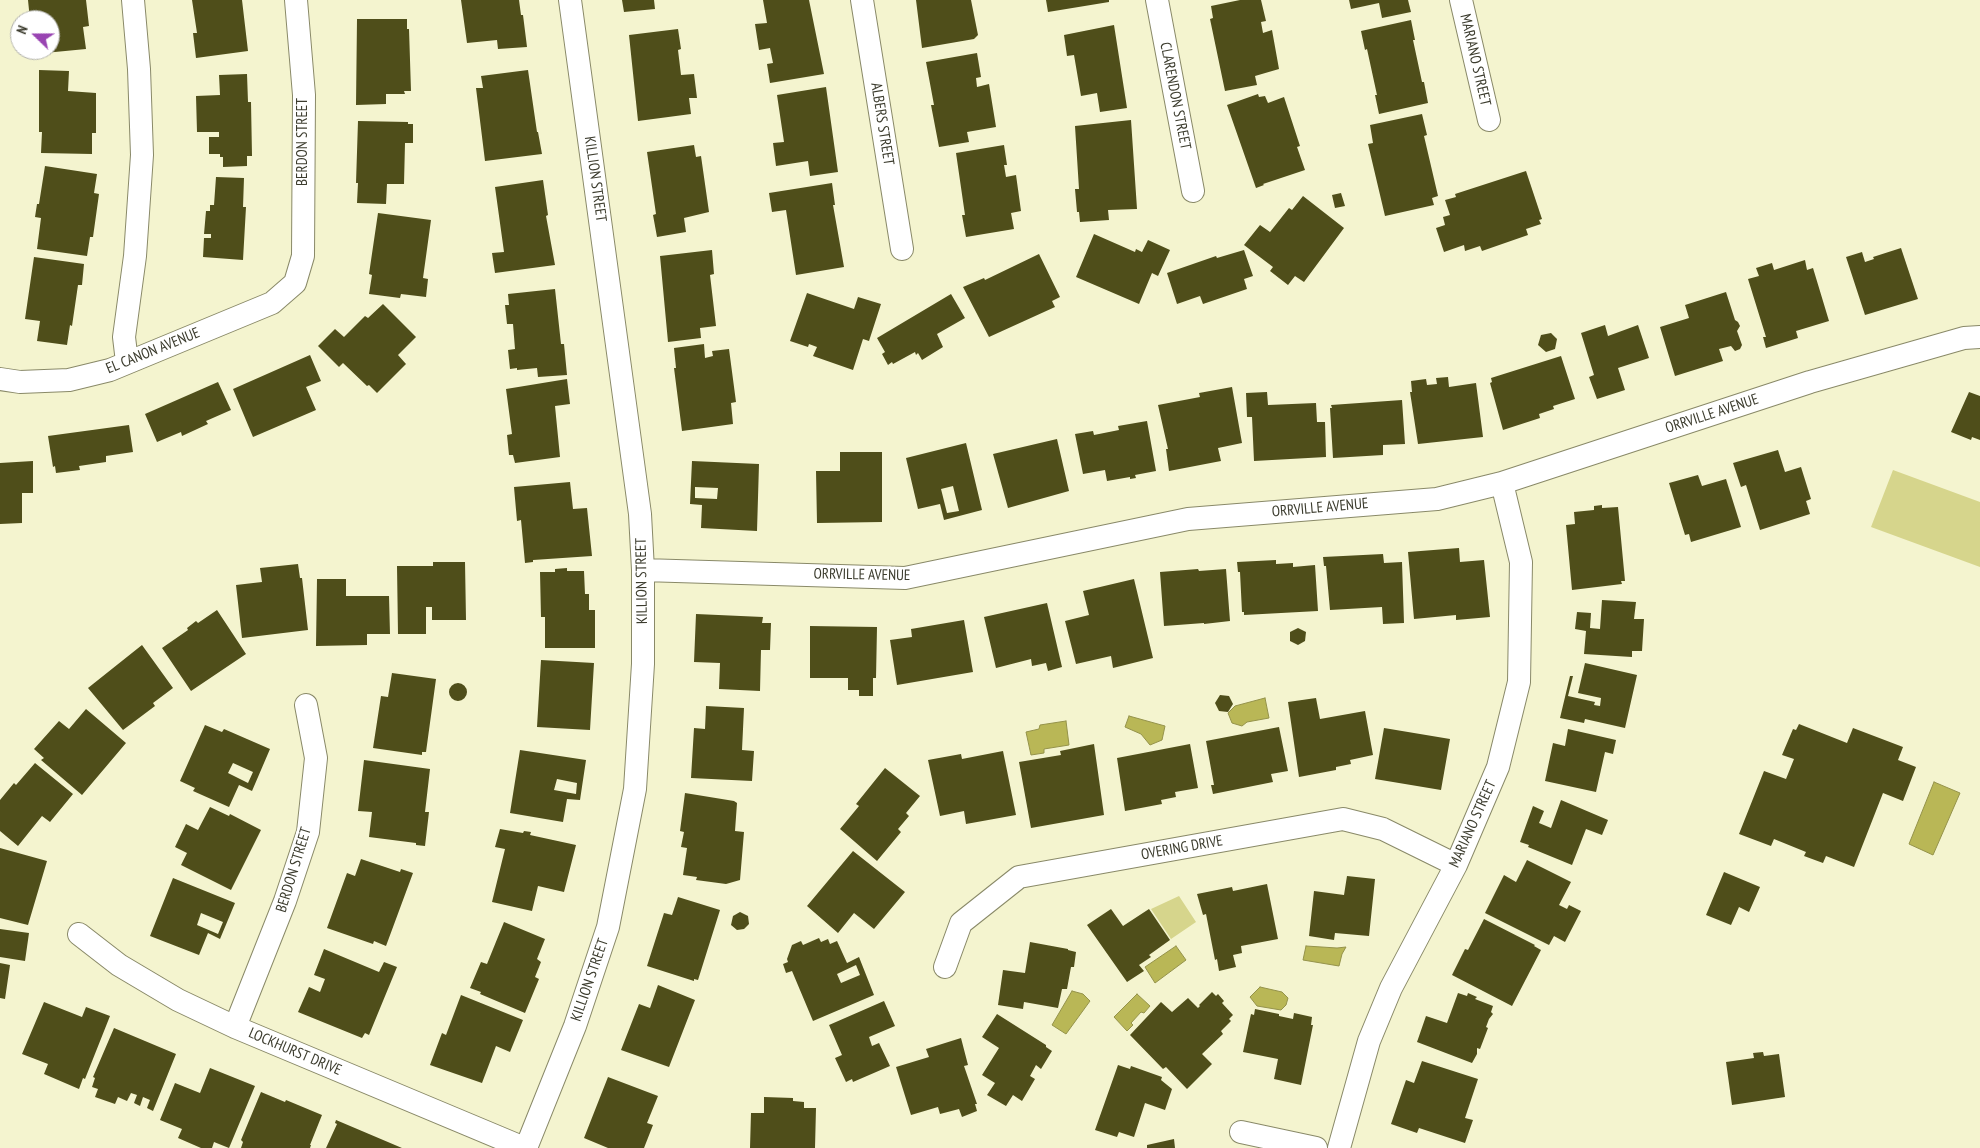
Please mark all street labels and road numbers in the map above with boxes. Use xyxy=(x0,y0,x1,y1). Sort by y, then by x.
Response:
street label: MARIANO STREET xyxy=(1456,12,1494,108)
street label: CLARENDON STREET xyxy=(1156,41,1194,151)
street label: ALBERS STREET xyxy=(867,81,897,167)
street label: BERDON STREET xyxy=(294,98,312,186)
street label: KILLION STREET xyxy=(580,135,610,223)
street label: EL CANON AVENUE xyxy=(104,324,202,378)
street label: ORRVILLE AVENUE xyxy=(1663,390,1761,438)
street label: ORRVILLE AVENUE xyxy=(1271,495,1369,521)
street label: KILLION STREET xyxy=(632,538,652,624)
street label: ORRVILLE AVENUE xyxy=(813,565,911,585)
street label: MARIANO STREET xyxy=(1446,777,1500,871)
street label: BERDON STREET xyxy=(273,825,315,915)
street label: OVERING DRIVE xyxy=(1140,832,1224,864)
street label: KILLION STREET xyxy=(567,936,613,1024)
street label: LOCKHURST DRIVE xyxy=(246,1024,344,1080)

